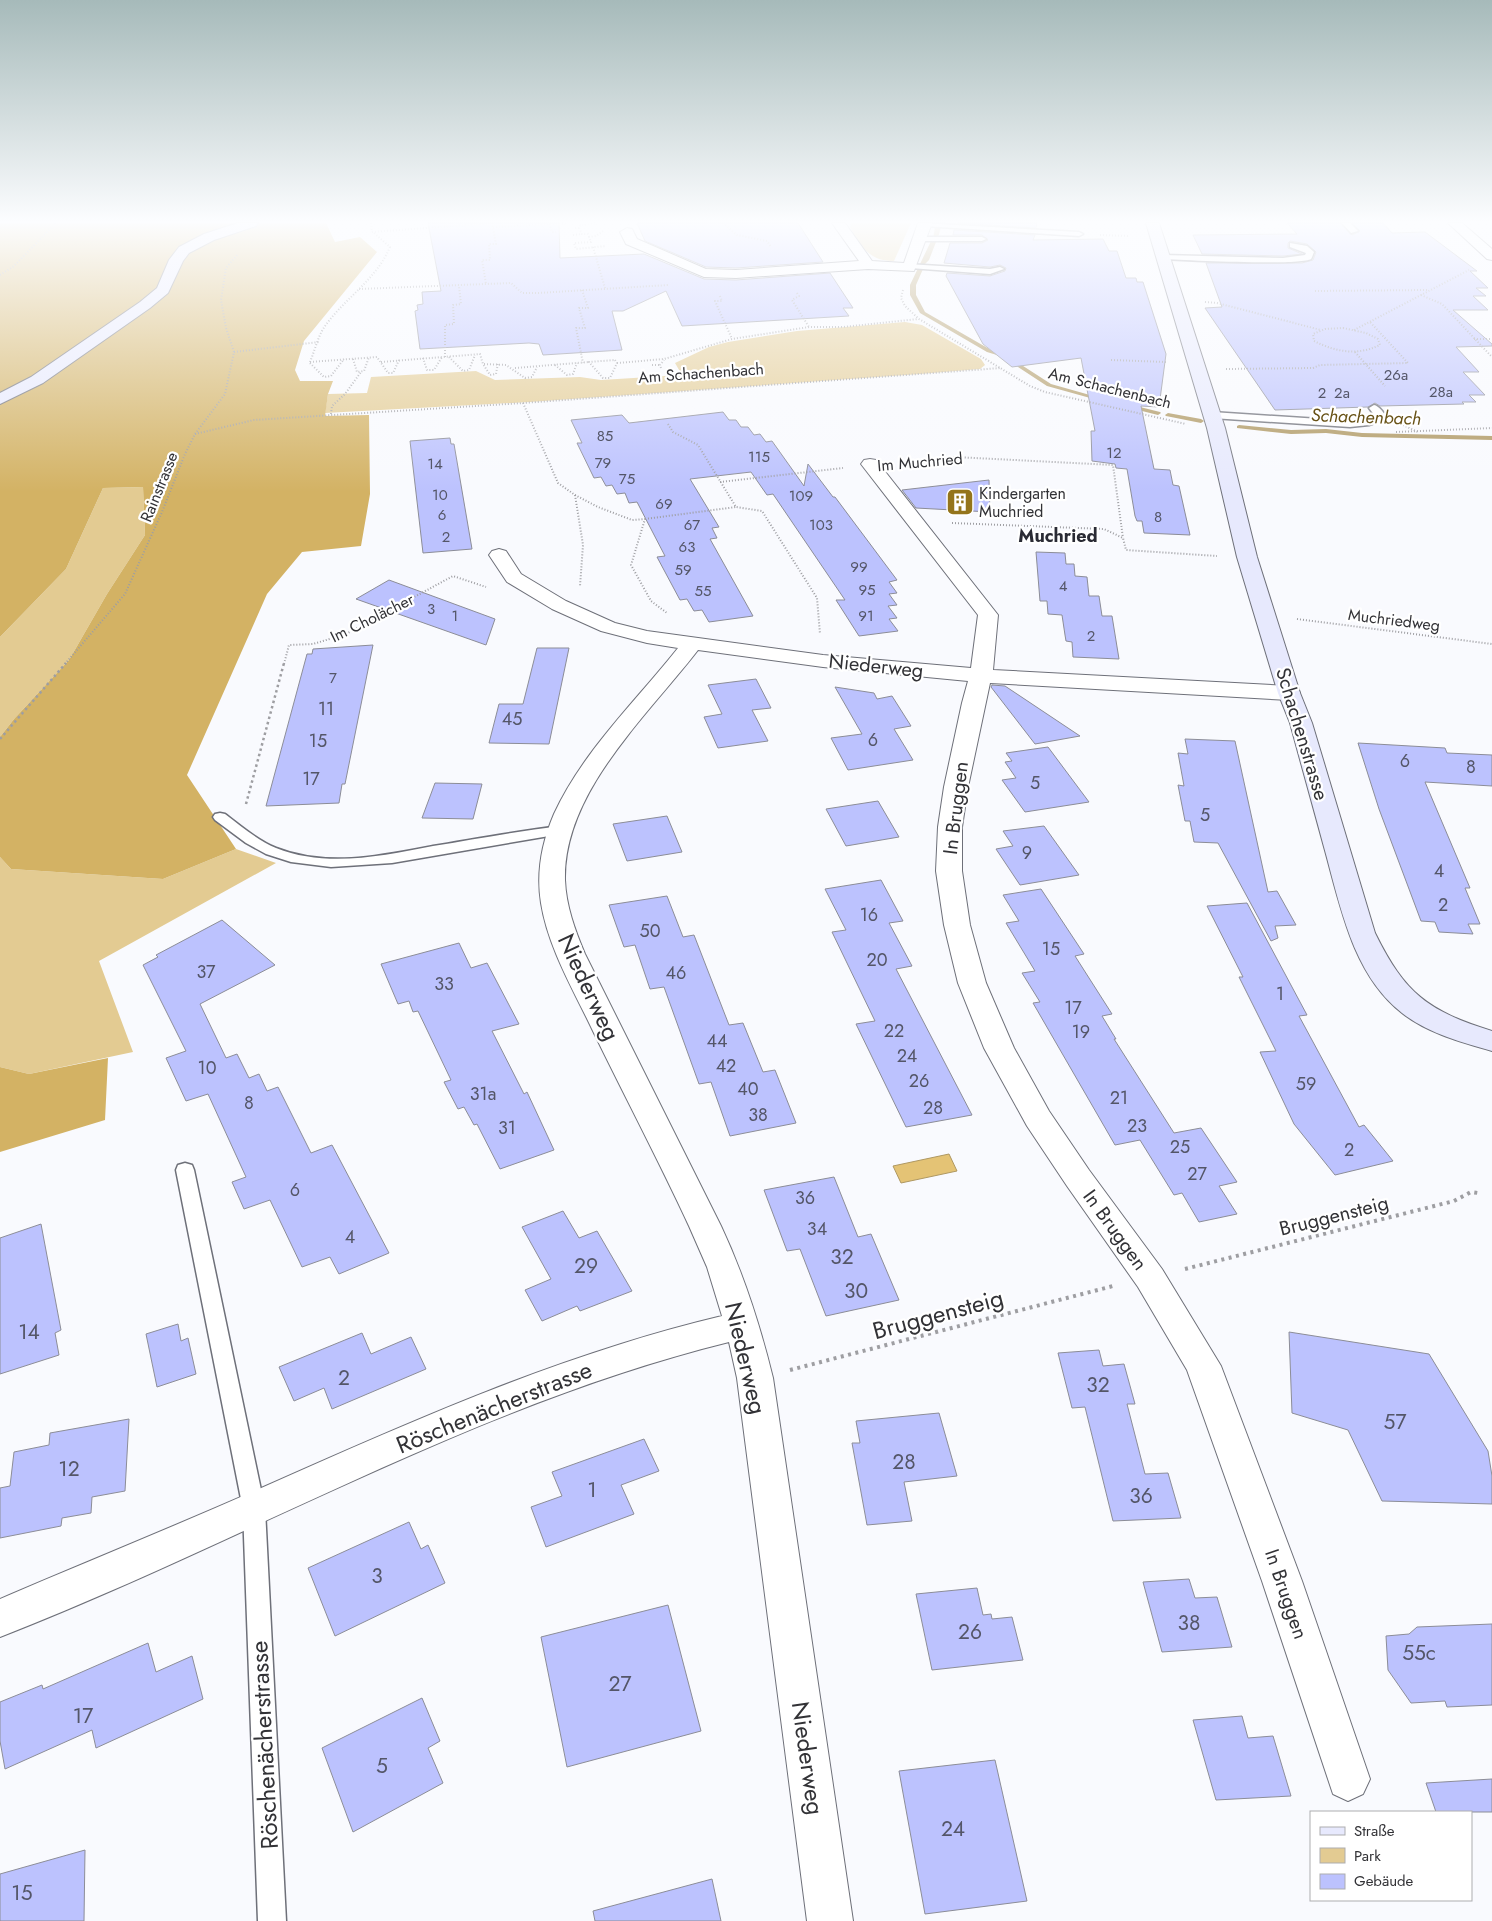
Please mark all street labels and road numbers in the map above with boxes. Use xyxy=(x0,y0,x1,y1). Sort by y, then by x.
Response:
street label: Am Schachenbach xyxy=(637,357,765,389)
street label: Am Schachenbach xyxy=(1046,362,1174,414)
street label: Im Muchried xyxy=(876,447,964,477)
street label: Rainstrasse xyxy=(135,448,183,526)
street label: Im Cholächer xyxy=(326,588,418,648)
street label: Muchriedweg xyxy=(1347,603,1441,637)
street label: Niederweg xyxy=(827,647,925,685)
street label: Schachenstrasse xyxy=(1268,664,1336,804)
street label: In Bruggen xyxy=(936,760,976,856)
street label: Niederweg xyxy=(549,928,629,1046)
street label: In Bruggen xyxy=(1076,1184,1154,1276)
street label: Bruggensteig xyxy=(1276,1188,1392,1244)
street label: Bruggensteig xyxy=(869,1280,1007,1348)
street label: Niederweg xyxy=(716,1298,776,1418)
street label: Röschenächerstrasse xyxy=(391,1352,597,1462)
street label: In Bruggen xyxy=(1257,1545,1315,1643)
street label: Röschenächerstrasse xyxy=(241,1640,287,1850)
street label: Niederweg xyxy=(783,1699,833,1817)

